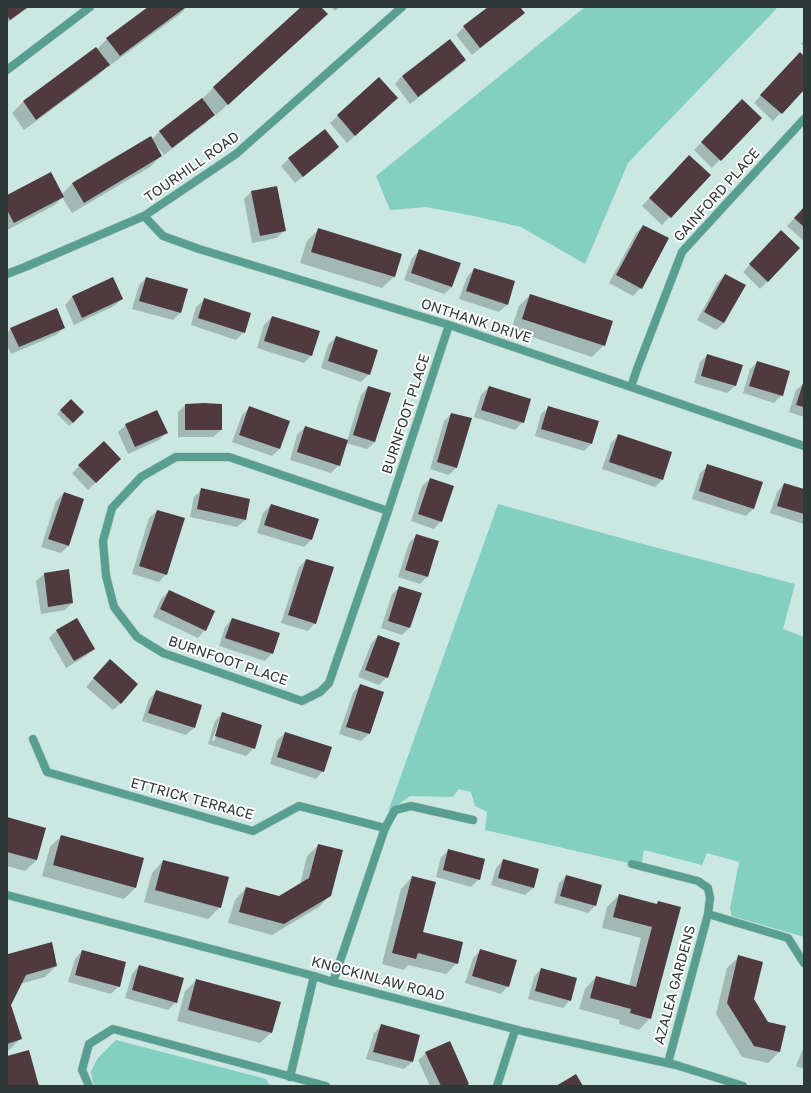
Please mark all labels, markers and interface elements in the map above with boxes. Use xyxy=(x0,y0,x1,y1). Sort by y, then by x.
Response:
street label: TOURHILL ROAD xyxy=(141,128,243,206)
street label: GAINFORD PLACE xyxy=(671,145,763,245)
street label: ONTHANK DRIVE xyxy=(419,295,533,347)
street label: BURNFOOT PLACE xyxy=(379,352,433,476)
street label: BURNFOOT PLACE xyxy=(166,633,290,689)
street label: ETTRICK TERRACE xyxy=(129,775,255,823)
street label: AZALEA GARDENS xyxy=(651,923,699,1047)
street label: KNOCKINLAW ROAD xyxy=(309,953,447,1005)

